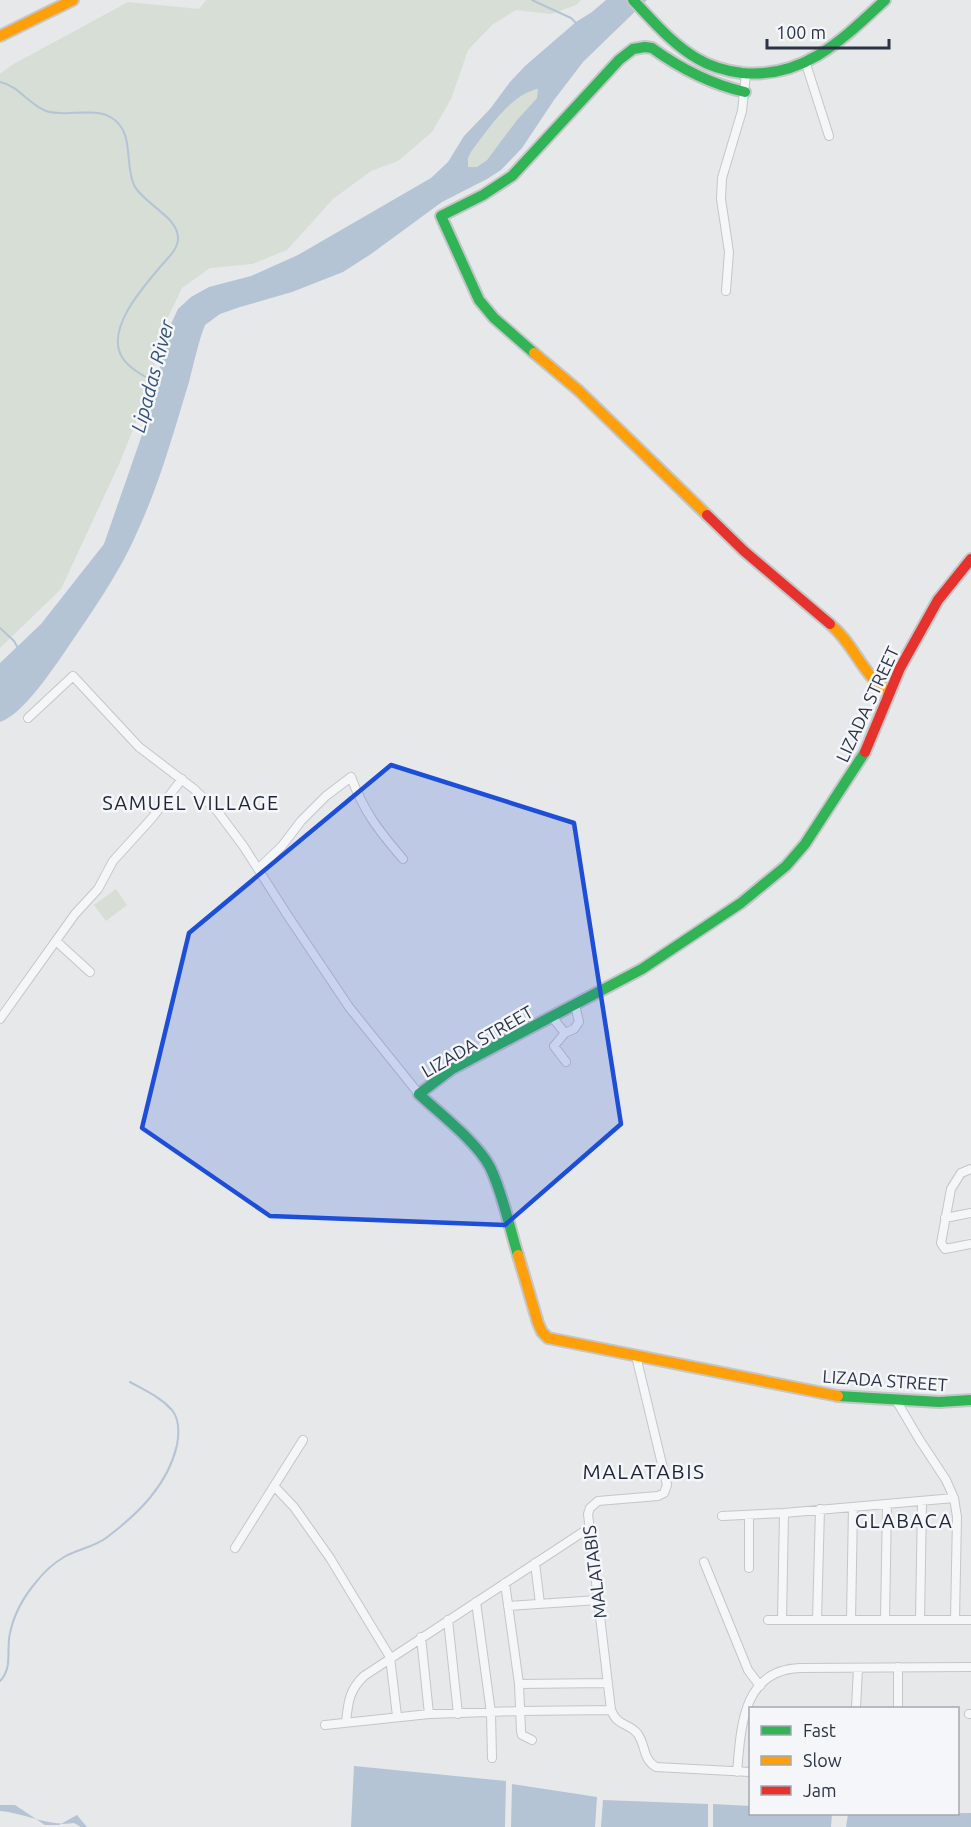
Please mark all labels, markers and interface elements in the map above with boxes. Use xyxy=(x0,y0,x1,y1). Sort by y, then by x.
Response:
scale bar xyxy=(767,12,888,50)
text: 100 m xyxy=(776,22,826,42)
water label: Lipadas River xyxy=(126,316,178,435)
street label: LIZADA STREET xyxy=(831,643,903,765)
district label: SAMUEL VILLAGE xyxy=(102,791,280,814)
street label: LIZADA STREET xyxy=(418,1001,536,1081)
street label: LIZADA STREET xyxy=(822,1366,948,1394)
district label: MALATABIS xyxy=(582,1459,706,1483)
district label: GLABACA xyxy=(855,1509,953,1532)
street label: MALATABIS xyxy=(578,1524,610,1620)
legend xyxy=(749,1707,959,1815)
text: Fast xyxy=(803,1720,836,1740)
text: Slow xyxy=(803,1750,842,1770)
text: Jam xyxy=(803,1780,837,1800)

